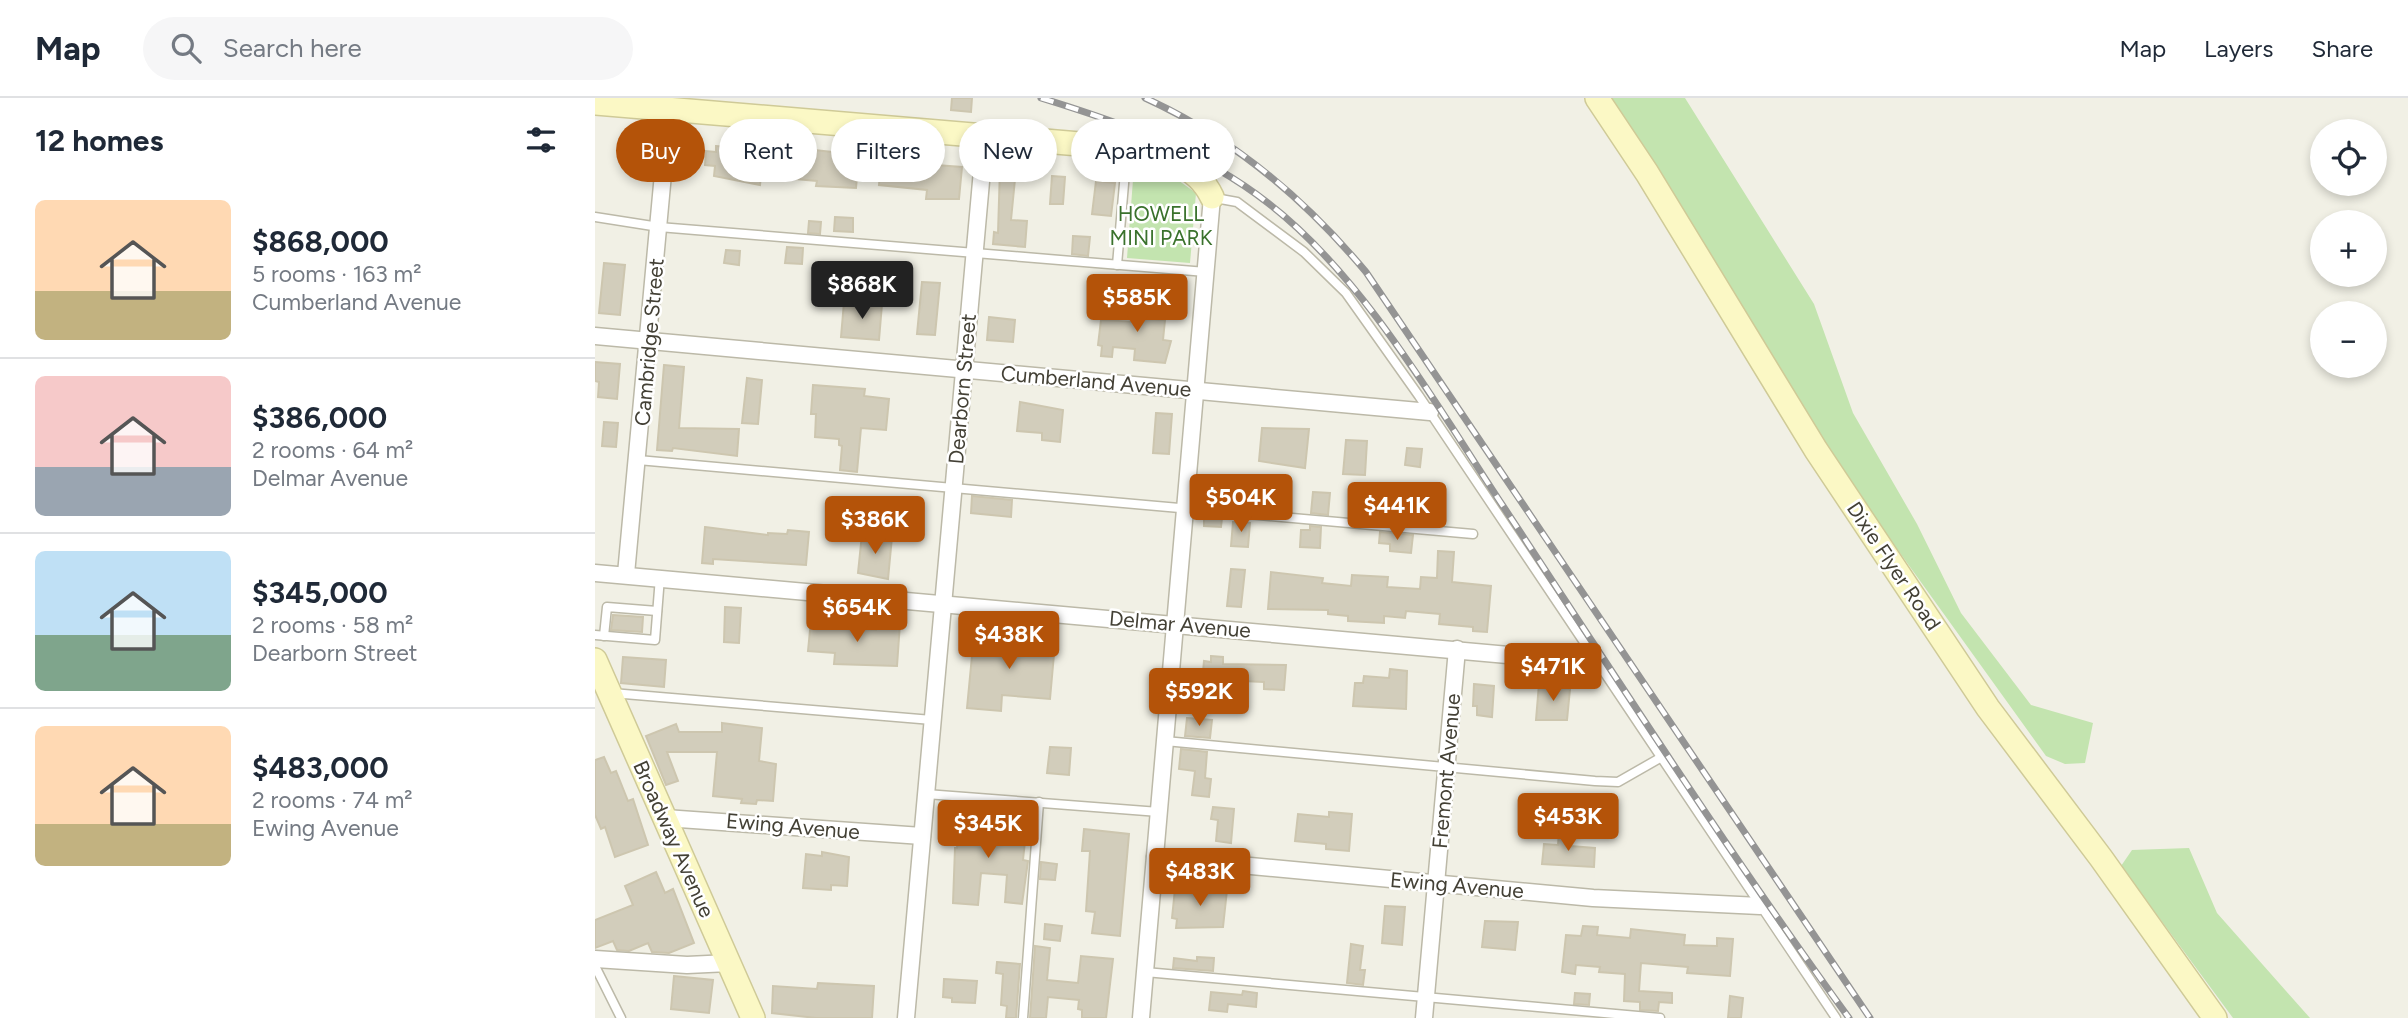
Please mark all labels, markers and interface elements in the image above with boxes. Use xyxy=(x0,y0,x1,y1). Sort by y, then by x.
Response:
search box xyxy=(143,17,633,80)
text: Map xyxy=(35,29,101,68)
icon: search xyxy=(167,29,205,67)
text: Search here xyxy=(223,32,362,64)
text: Map xyxy=(2119,34,2166,63)
text: Layers xyxy=(2204,34,2273,63)
text: Share xyxy=(2311,34,2373,63)
chip: Buy xyxy=(616,119,705,182)
chip: Rent xyxy=(719,119,817,182)
chip: Filters xyxy=(831,119,945,182)
chip: New xyxy=(959,119,1057,182)
chip: Apartment xyxy=(1071,119,1235,182)
map controls xyxy=(2310,119,2387,378)
button: locate xyxy=(2310,119,2387,196)
icon: filters xyxy=(522,121,560,159)
text: 12 homes xyxy=(35,122,163,159)
park label: HOWELL MINI PARK xyxy=(1110,201,1213,250)
button: + xyxy=(2310,210,2387,287)
text: $868,000 xyxy=(252,223,389,260)
icon: home xyxy=(91,228,175,312)
street label: Cambridge Street xyxy=(629,257,669,427)
text: 5 rooms · 163 m² xyxy=(252,260,421,288)
pin: $868K xyxy=(813,262,911,321)
text: $868K xyxy=(827,270,897,298)
pin: $585K xyxy=(1088,274,1186,334)
text: $585K xyxy=(1103,283,1171,311)
text: Cumberland Avenue xyxy=(252,288,461,316)
button: − xyxy=(2310,301,2387,378)
street label: Dearborn Street xyxy=(943,313,981,465)
street label: Cumberland Avenue xyxy=(1000,360,1192,402)
text: $386,000 xyxy=(252,399,387,436)
icon: home xyxy=(91,404,175,488)
text: 2 rooms · 64 m² xyxy=(252,436,413,464)
text: Delmar Avenue xyxy=(252,464,408,492)
pin: $504K xyxy=(1192,474,1290,534)
pin: $441K xyxy=(1348,482,1446,542)
text: $504K xyxy=(1206,483,1276,511)
text: $441K xyxy=(1364,491,1430,519)
pin: $386K xyxy=(826,496,924,556)
street label: Dixie Flyer Road xyxy=(1842,497,1946,635)
text: $386K xyxy=(841,505,909,533)
text: $345,000 xyxy=(252,574,388,611)
icon: home xyxy=(91,579,175,663)
pin: $654K xyxy=(808,584,906,644)
text: $654K xyxy=(822,593,892,621)
street label: Delmar Avenue xyxy=(1108,605,1252,643)
text: 2 rooms · 58 m² xyxy=(252,611,413,639)
pin: $438K xyxy=(960,612,1058,671)
text: $438K xyxy=(974,620,1044,648)
text: Dearborn Street xyxy=(252,639,417,667)
pin: $471K xyxy=(1504,644,1602,703)
text: $471K xyxy=(1520,652,1586,680)
pin: $592K xyxy=(1150,668,1248,728)
text: $592K xyxy=(1165,677,1233,705)
street label: Fremont Avenue xyxy=(1427,692,1465,850)
text: $483,000 xyxy=(252,749,389,786)
icon: home xyxy=(91,754,175,838)
street label: Broadway Avenue xyxy=(628,757,720,921)
text: 2 rooms · 74 m² xyxy=(252,786,413,814)
pin: $453K xyxy=(1519,794,1617,853)
pin: $345K xyxy=(939,800,1037,860)
text: $453K xyxy=(1534,802,1602,830)
street label: Ewing Avenue xyxy=(725,808,861,844)
text: $345K xyxy=(954,809,1022,837)
text: Ewing Avenue xyxy=(252,814,399,842)
pin: $483K xyxy=(1151,848,1249,908)
text: $483K xyxy=(1165,857,1235,885)
street label: Ewing Avenue xyxy=(1389,867,1525,903)

